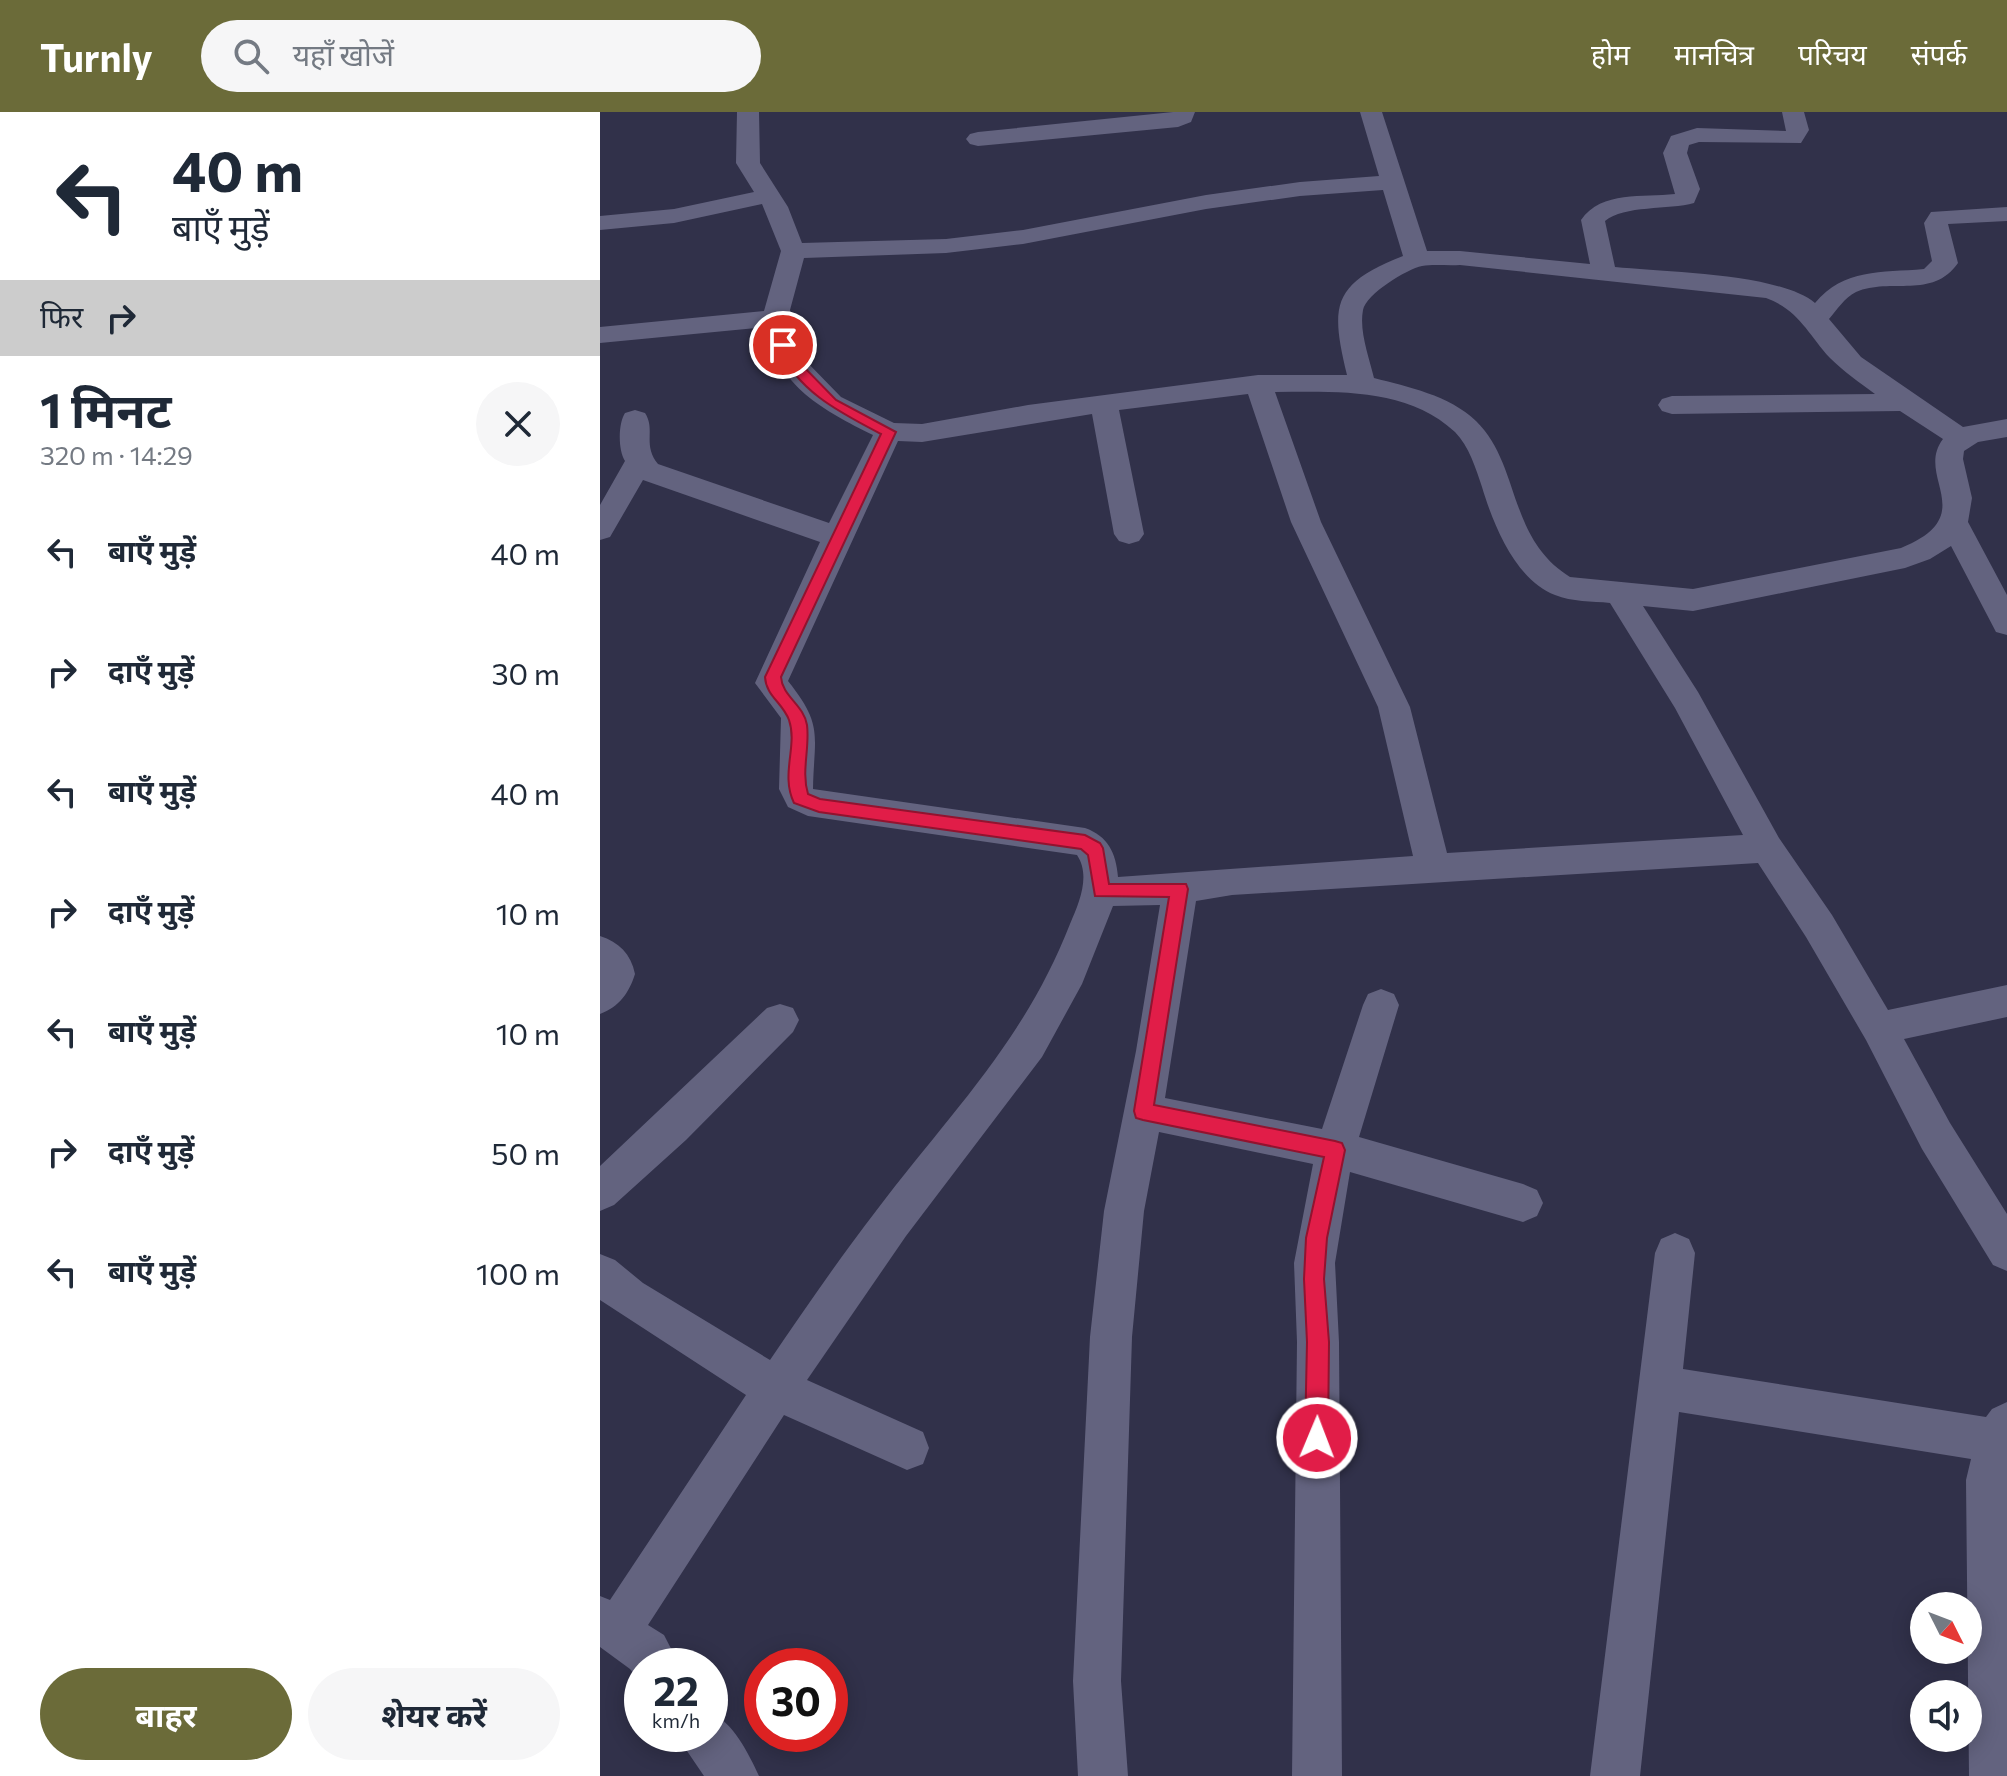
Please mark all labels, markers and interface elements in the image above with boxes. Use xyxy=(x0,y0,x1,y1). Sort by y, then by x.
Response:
search box xyxy=(201,20,761,92)
text: Turnly xyxy=(40,33,153,80)
icon: search xyxy=(229,34,273,78)
text: यहाँ खोजें xyxy=(293,35,394,72)
text: होम xyxy=(1591,37,1630,71)
text: मानचित्र xyxy=(1674,37,1754,71)
text: परिचय xyxy=(1798,37,1867,71)
text: संपर्क xyxy=(1911,37,1967,71)
text: 40 m xyxy=(172,135,303,204)
icon: left xyxy=(40,144,144,248)
text: बाएँ मुड़ें xyxy=(172,204,269,248)
icon: right xyxy=(99,296,143,340)
text: फिर xyxy=(40,297,83,334)
pin xyxy=(749,311,817,379)
icon: arrive xyxy=(761,323,805,367)
text: 1 मिनट xyxy=(40,379,172,438)
button: close xyxy=(476,382,560,466)
text: 320 m · 14:29 xyxy=(40,439,193,470)
icon: left xyxy=(40,530,84,574)
text: बाएँ मुड़ें xyxy=(108,531,196,568)
text: 40 m xyxy=(491,534,560,571)
icon: right xyxy=(40,650,84,694)
text: दाएँ मुड़ें xyxy=(108,651,194,688)
text: 30 m xyxy=(491,654,560,691)
icon: left xyxy=(40,770,84,814)
text: बाएँ मुड़ें xyxy=(108,771,196,808)
text: 40 m xyxy=(491,774,560,811)
icon: right xyxy=(40,890,84,934)
text: दाएँ मुड़ें xyxy=(108,891,194,928)
text: 10 m xyxy=(496,894,560,931)
icon: left xyxy=(40,1010,84,1054)
text: बाएँ मुड़ें xyxy=(108,1011,196,1048)
text: 10 m xyxy=(496,1014,560,1051)
icon: right xyxy=(40,1130,84,1174)
text: दाएँ मुड़ें xyxy=(108,1131,194,1168)
text: 50 m xyxy=(491,1134,560,1171)
icon: left xyxy=(40,1250,84,1294)
text: बाएँ मुड़ें xyxy=(108,1251,196,1288)
text: 100 m xyxy=(476,1254,560,1291)
position arrow xyxy=(1275,1396,1359,1480)
north arrow xyxy=(1910,1592,1982,1664)
map controls xyxy=(1910,1592,1982,1752)
speed limit sign: 30 xyxy=(744,1648,848,1752)
text: 22 xyxy=(653,1665,699,1714)
button: बाहर xyxy=(40,1668,292,1760)
button: शेयर करें xyxy=(308,1668,560,1760)
button: sound xyxy=(1910,1680,1982,1752)
text: km/h xyxy=(652,1708,700,1732)

